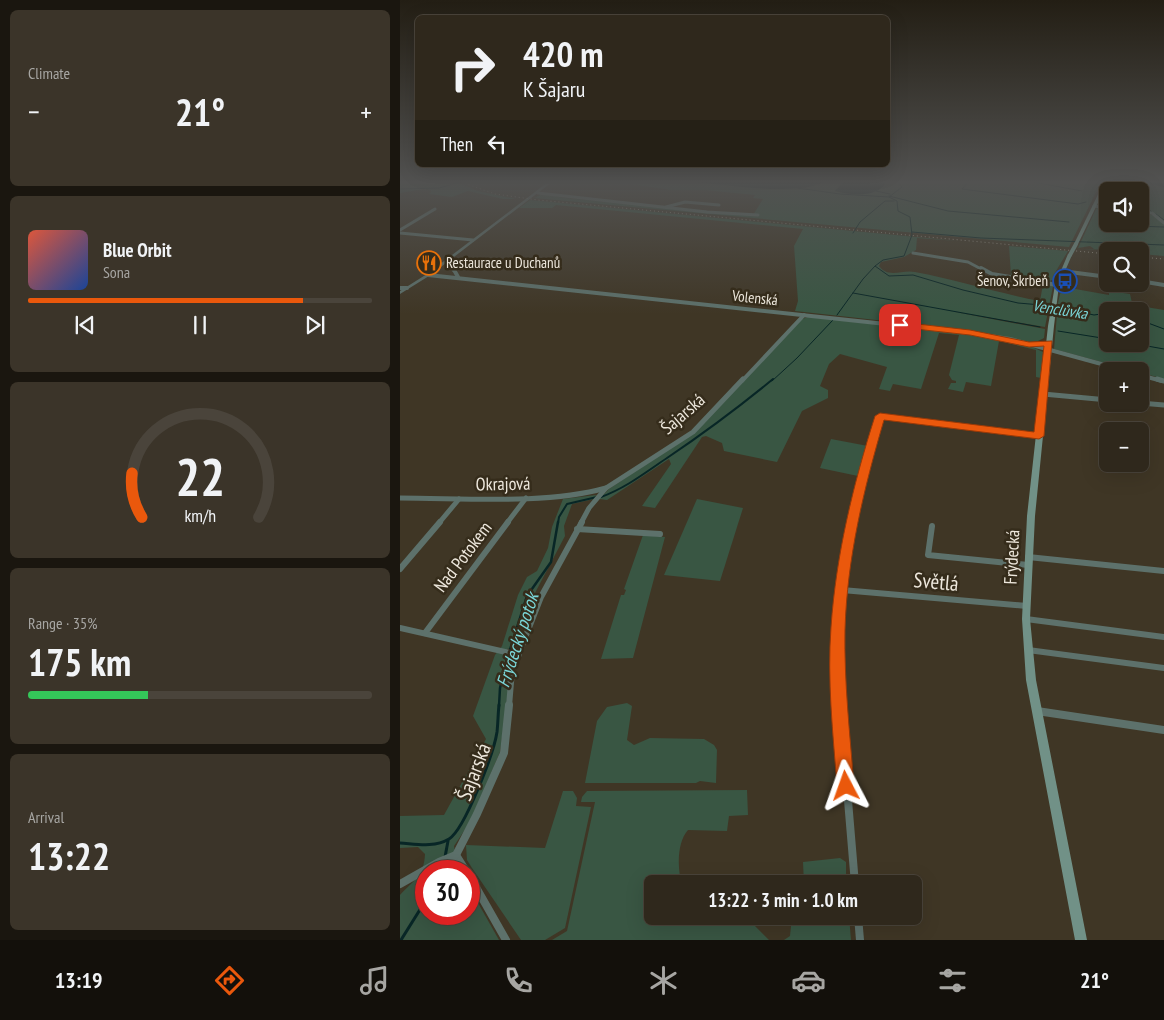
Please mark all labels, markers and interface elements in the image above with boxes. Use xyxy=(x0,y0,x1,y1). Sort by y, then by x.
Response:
text: 420 m xyxy=(523,31,604,77)
icon: right xyxy=(440,35,505,100)
text: Climate xyxy=(28,63,70,83)
text: K Šajaru xyxy=(523,75,585,103)
text: 21° xyxy=(175,87,225,136)
text: − xyxy=(28,93,40,130)
text: + xyxy=(360,93,372,130)
icon: left xyxy=(483,130,511,158)
text: Then xyxy=(440,132,473,156)
map controls xyxy=(1099,182,1149,472)
button: sound xyxy=(1099,182,1149,232)
text: Blue Orbit xyxy=(103,238,172,262)
button: search xyxy=(1099,242,1149,292)
restaurant icon: Restaurace u Duchanů xyxy=(416,250,442,276)
place label: Restaurace u Duchanů xyxy=(446,253,560,272)
text: Sona xyxy=(103,262,130,282)
bus stop icon: Šenov, Škrbeň xyxy=(1052,268,1078,294)
place label: Šenov, Škrbeň xyxy=(977,271,1048,290)
street label: Volenská xyxy=(730,286,779,309)
water label: Venclůvka xyxy=(1031,295,1091,323)
button: layers xyxy=(1099,302,1149,352)
pin xyxy=(879,304,921,346)
icon: previous xyxy=(71,311,99,339)
icon: pause xyxy=(186,311,214,339)
icon: next xyxy=(301,311,329,339)
icon: arrive xyxy=(886,311,914,339)
button: + xyxy=(1099,362,1149,412)
street label: Šajarská xyxy=(656,388,710,439)
button: − xyxy=(1099,422,1149,472)
text: 22 xyxy=(175,443,225,510)
street label: Okrajová xyxy=(475,472,531,495)
text: km/h xyxy=(184,504,216,527)
street label: Nad Potokem xyxy=(429,517,497,597)
street label: Frýdecká xyxy=(999,529,1024,585)
street label: Světlá xyxy=(913,566,960,597)
water label: Frýdecký potok xyxy=(490,587,544,690)
text: Range · 35% xyxy=(28,613,97,633)
text: 175 km xyxy=(28,637,131,686)
street label: Šajarská xyxy=(450,739,497,805)
position arrow xyxy=(819,759,871,811)
text: Arrival xyxy=(28,807,64,827)
text: 13:22 xyxy=(28,831,110,880)
speed limit sign: 30 xyxy=(415,860,480,925)
text: 13:22 · 3 min · 1.0 km xyxy=(708,888,858,912)
icon: directions xyxy=(212,963,247,998)
icon: music xyxy=(357,963,392,998)
icon: phone xyxy=(501,963,536,998)
icon: climate xyxy=(646,963,681,998)
icon: car xyxy=(791,963,826,998)
icon: filters xyxy=(935,963,970,998)
text: 13:19 xyxy=(55,966,102,994)
text: 21° xyxy=(1080,966,1109,994)

